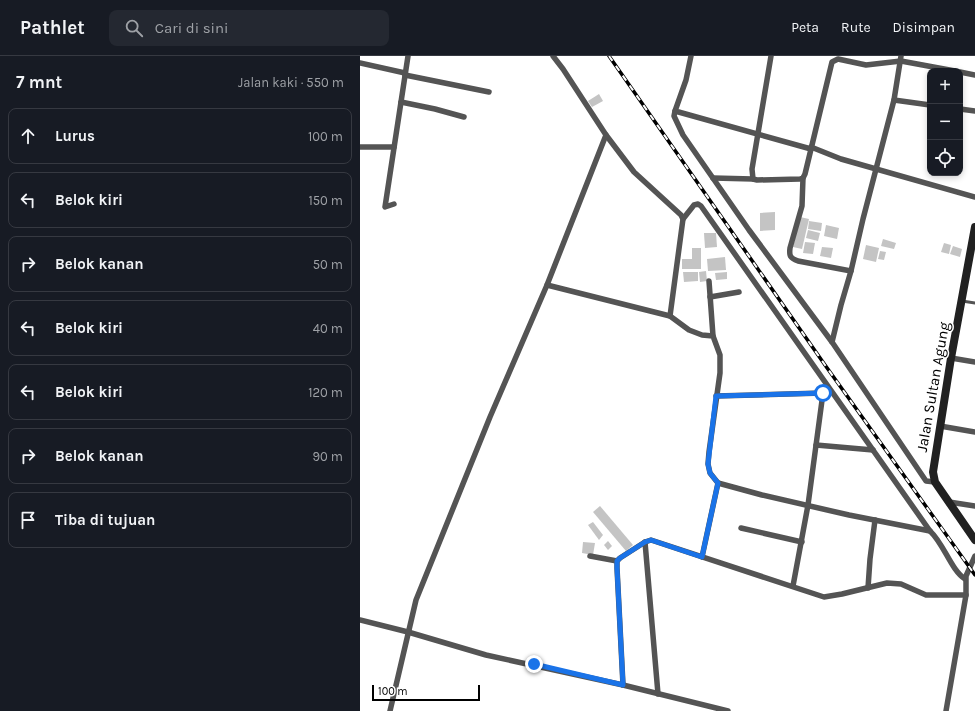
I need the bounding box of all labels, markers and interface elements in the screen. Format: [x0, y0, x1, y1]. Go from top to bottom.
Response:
search box [109, 10, 389, 46]
text: Pathlet [20, 17, 85, 39]
icon: search [123, 17, 145, 39]
text: Cari di sini [155, 19, 229, 37]
text: Peta [791, 19, 819, 36]
text: Rute [841, 19, 871, 36]
text: Disimpan [893, 19, 955, 36]
map controls [927, 68, 963, 176]
button: + [927, 68, 963, 104]
text: 7 mnt [16, 72, 62, 92]
text: Jalan kaki · 550 m [238, 75, 344, 90]
button: − [927, 104, 963, 140]
icon: ahead [17, 125, 39, 147]
text: Lurus [55, 127, 95, 145]
text: 100 m [308, 129, 343, 144]
button: locate [927, 140, 963, 176]
icon: left [17, 189, 39, 211]
text: Belok kiri [55, 191, 123, 209]
text: 150 m [308, 193, 343, 208]
icon: right [17, 253, 39, 275]
text: Belok kanan [55, 255, 144, 273]
text: 50 m [313, 257, 343, 272]
icon: left [17, 317, 39, 339]
text: Belok kiri [55, 319, 123, 337]
street label: Jalan Sultan Agung [913, 320, 953, 454]
text: 40 m [313, 321, 343, 336]
icon: left [17, 381, 39, 403]
text: Belok kiri [55, 383, 123, 401]
route start [814, 384, 832, 402]
text: 120 m [308, 385, 343, 400]
icon: right [17, 445, 39, 467]
text: Belok kanan [55, 447, 144, 465]
text: 90 m [312, 449, 343, 464]
icon: arrive [17, 509, 39, 531]
text: Tiba di tujuan [55, 511, 155, 529]
route end [525, 655, 543, 673]
scale bar [372, 683, 480, 702]
text: 100 m [378, 685, 408, 698]

